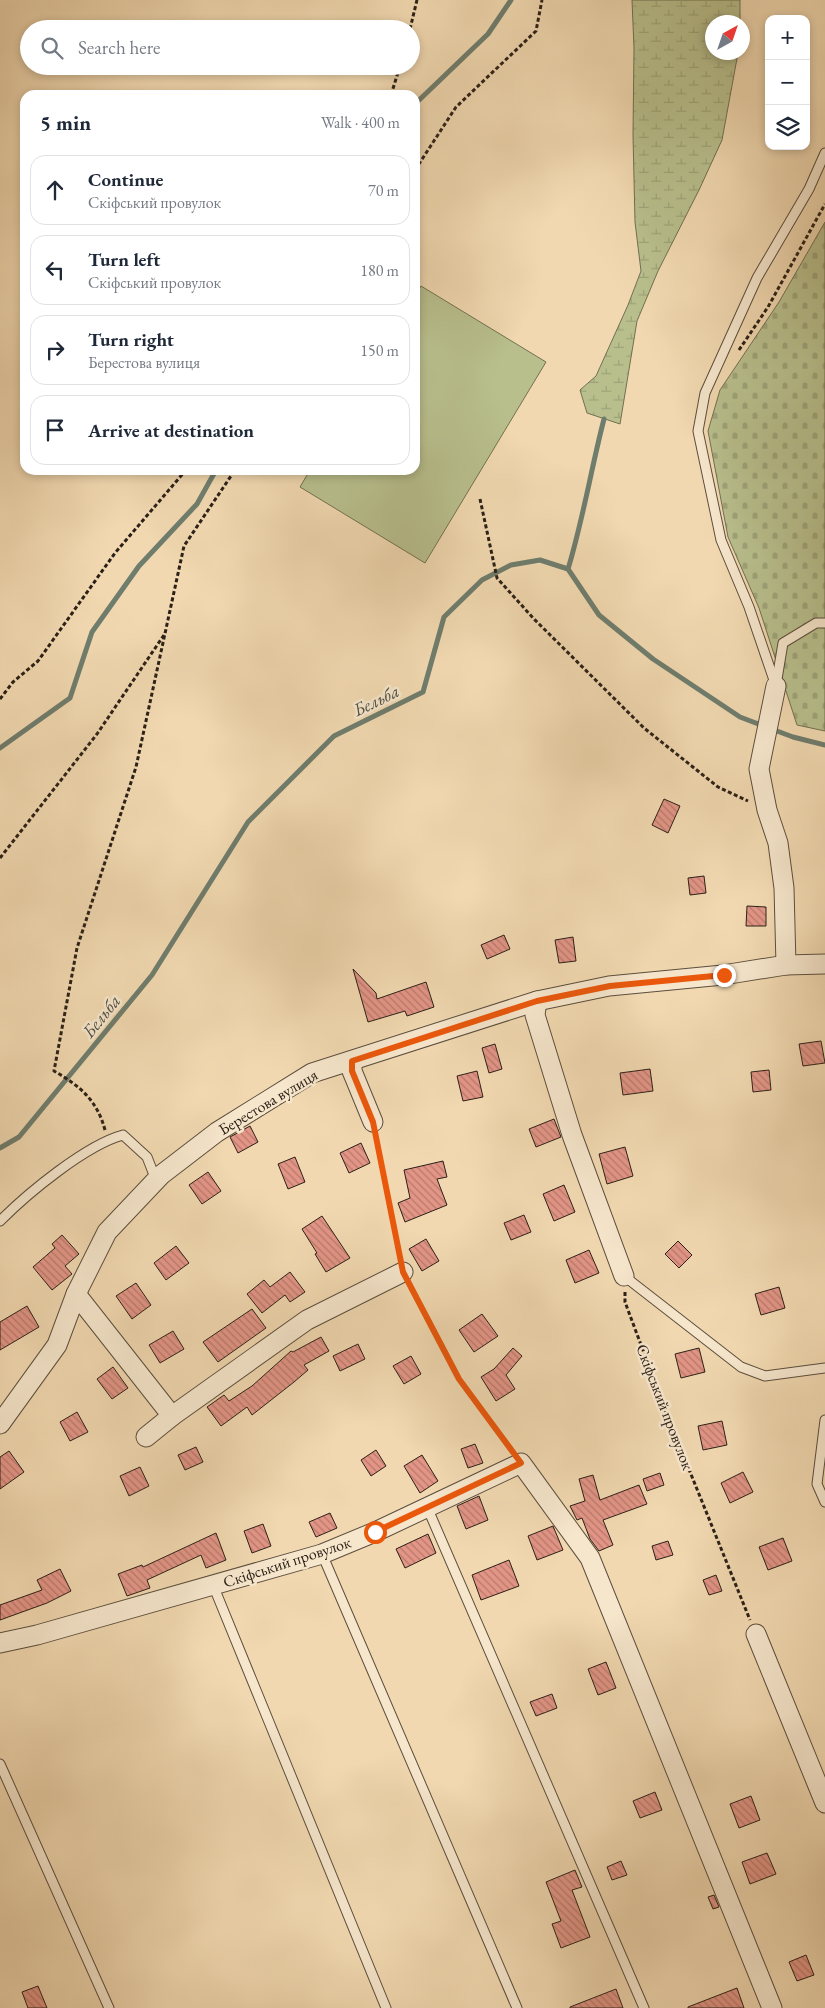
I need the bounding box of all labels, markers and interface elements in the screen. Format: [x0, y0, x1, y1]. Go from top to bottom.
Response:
north arrow [705, 15, 750, 60]
map controls [765, 15, 810, 150]
button: + [765, 15, 810, 60]
search box [20, 20, 420, 75]
icon: search [38, 34, 66, 62]
text: Search here [78, 35, 160, 60]
button: − [765, 60, 810, 105]
button: layers [765, 105, 810, 150]
text: 5 min [40, 109, 91, 136]
text: Walk · 400 m [321, 112, 400, 133]
text: Continue [88, 167, 163, 192]
icon: ahead [41, 176, 69, 204]
text: 70 m [368, 180, 399, 201]
text: Скіфський провулок [88, 192, 221, 213]
text: Turn left [88, 247, 160, 272]
icon: left [41, 256, 69, 284]
text: 180 m [360, 260, 399, 281]
text: Скіфський провулок [88, 272, 221, 293]
text: Turn right [88, 327, 174, 352]
icon: right [41, 336, 69, 364]
text: 150 m [360, 340, 399, 361]
text: Берестова вулиця [88, 352, 200, 373]
icon: arrive [41, 416, 69, 444]
text: Arrive at destination [88, 418, 254, 443]
water label: Бельба [348, 679, 403, 721]
route end [713, 964, 736, 987]
water label: Бельба [76, 990, 125, 1043]
street label: Берестова вулиця [215, 1064, 321, 1140]
street label: Скіфський провулок [631, 1341, 699, 1473]
route start [364, 1521, 387, 1544]
street label: Скіфський провулок [220, 1531, 354, 1593]

